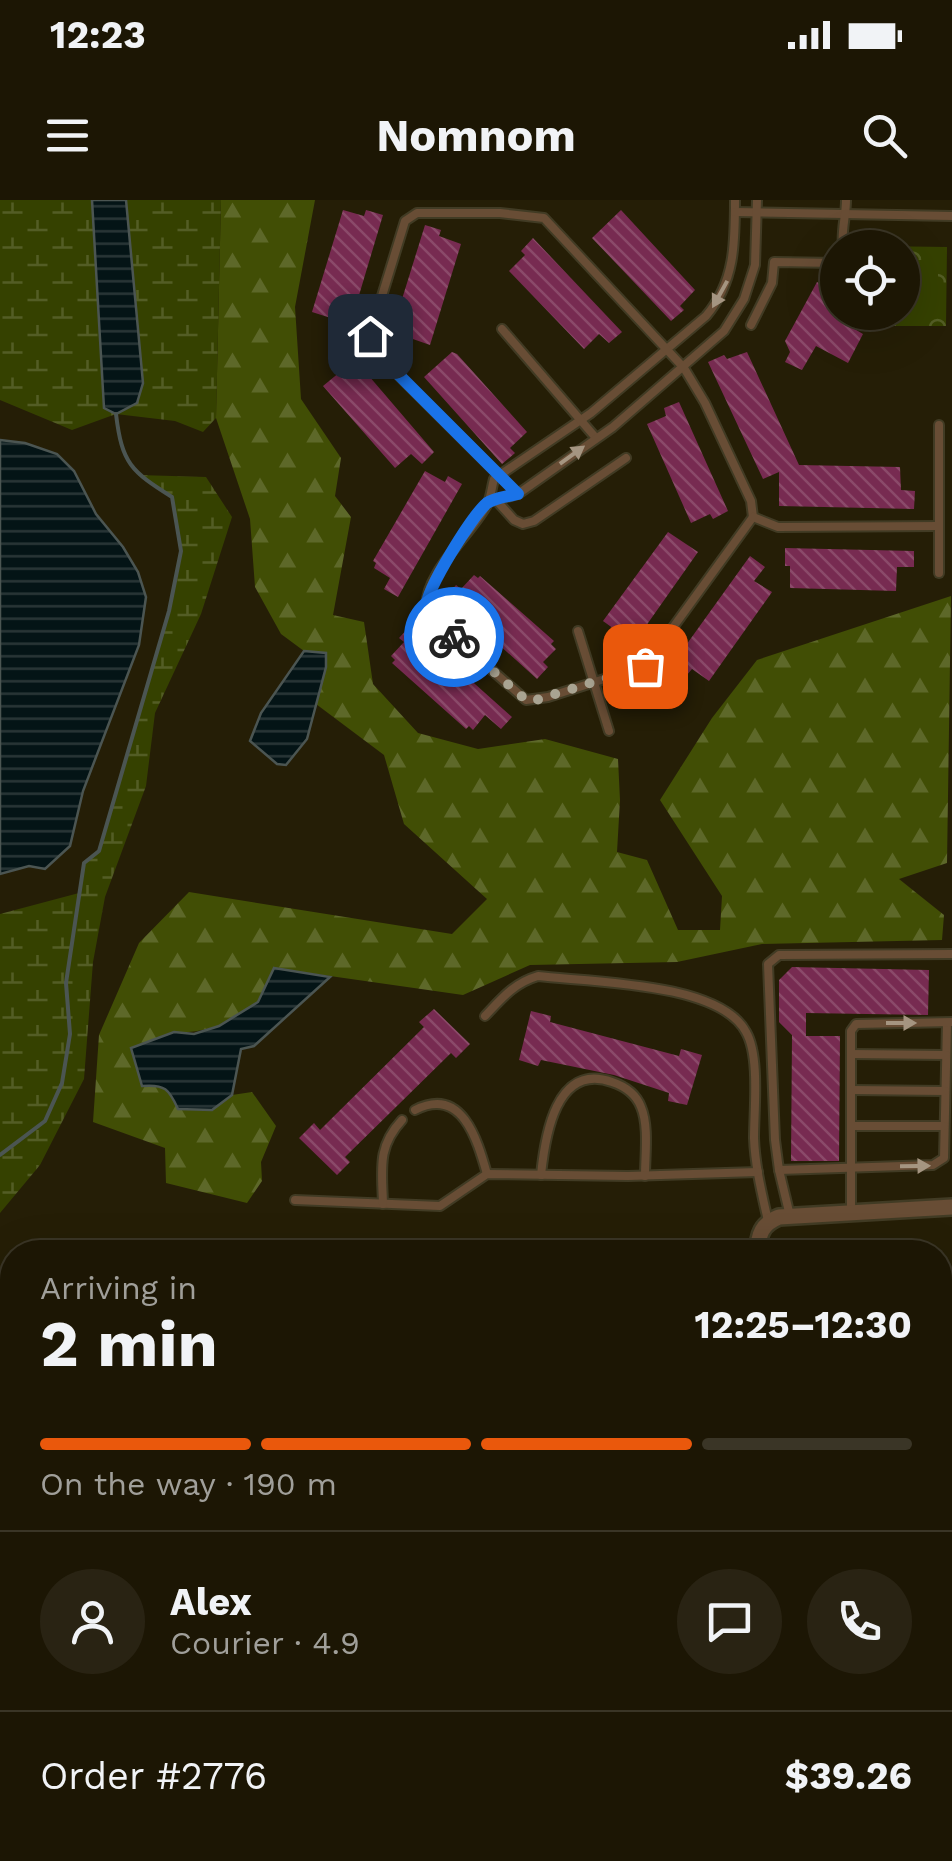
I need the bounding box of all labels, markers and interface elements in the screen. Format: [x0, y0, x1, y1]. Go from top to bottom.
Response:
text: 12:23 [50, 13, 146, 57]
icon: menu [40, 108, 95, 163]
icon: search [857, 108, 912, 163]
text: Nomnom [376, 109, 576, 162]
map controls [820, 230, 920, 330]
button: locate [820, 230, 920, 330]
one-way arrow [711, 280, 728, 309]
pin [328, 294, 413, 379]
icon: home [343, 309, 398, 364]
one-way arrow [559, 446, 585, 466]
courier [404, 587, 504, 687]
icon: bike [427, 610, 482, 665]
pin [603, 624, 688, 709]
icon: bag [618, 639, 673, 694]
one-way arrow [886, 1015, 918, 1031]
one-way arrow [899, 1157, 931, 1173]
text: Arriving in [40, 1269, 197, 1307]
text: 12:25–12:30 [694, 1303, 912, 1347]
text: 2 min [40, 1306, 218, 1382]
text: On the way · 190 m [40, 1465, 337, 1503]
button: person [40, 1569, 145, 1674]
button: chat [677, 1569, 782, 1674]
button: phone [807, 1569, 912, 1674]
text: Alex [170, 1580, 252, 1624]
text: Courier · 4.9 [170, 1624, 360, 1662]
text: Order #2776 [40, 1754, 267, 1798]
text: $39.26 [785, 1754, 912, 1798]

